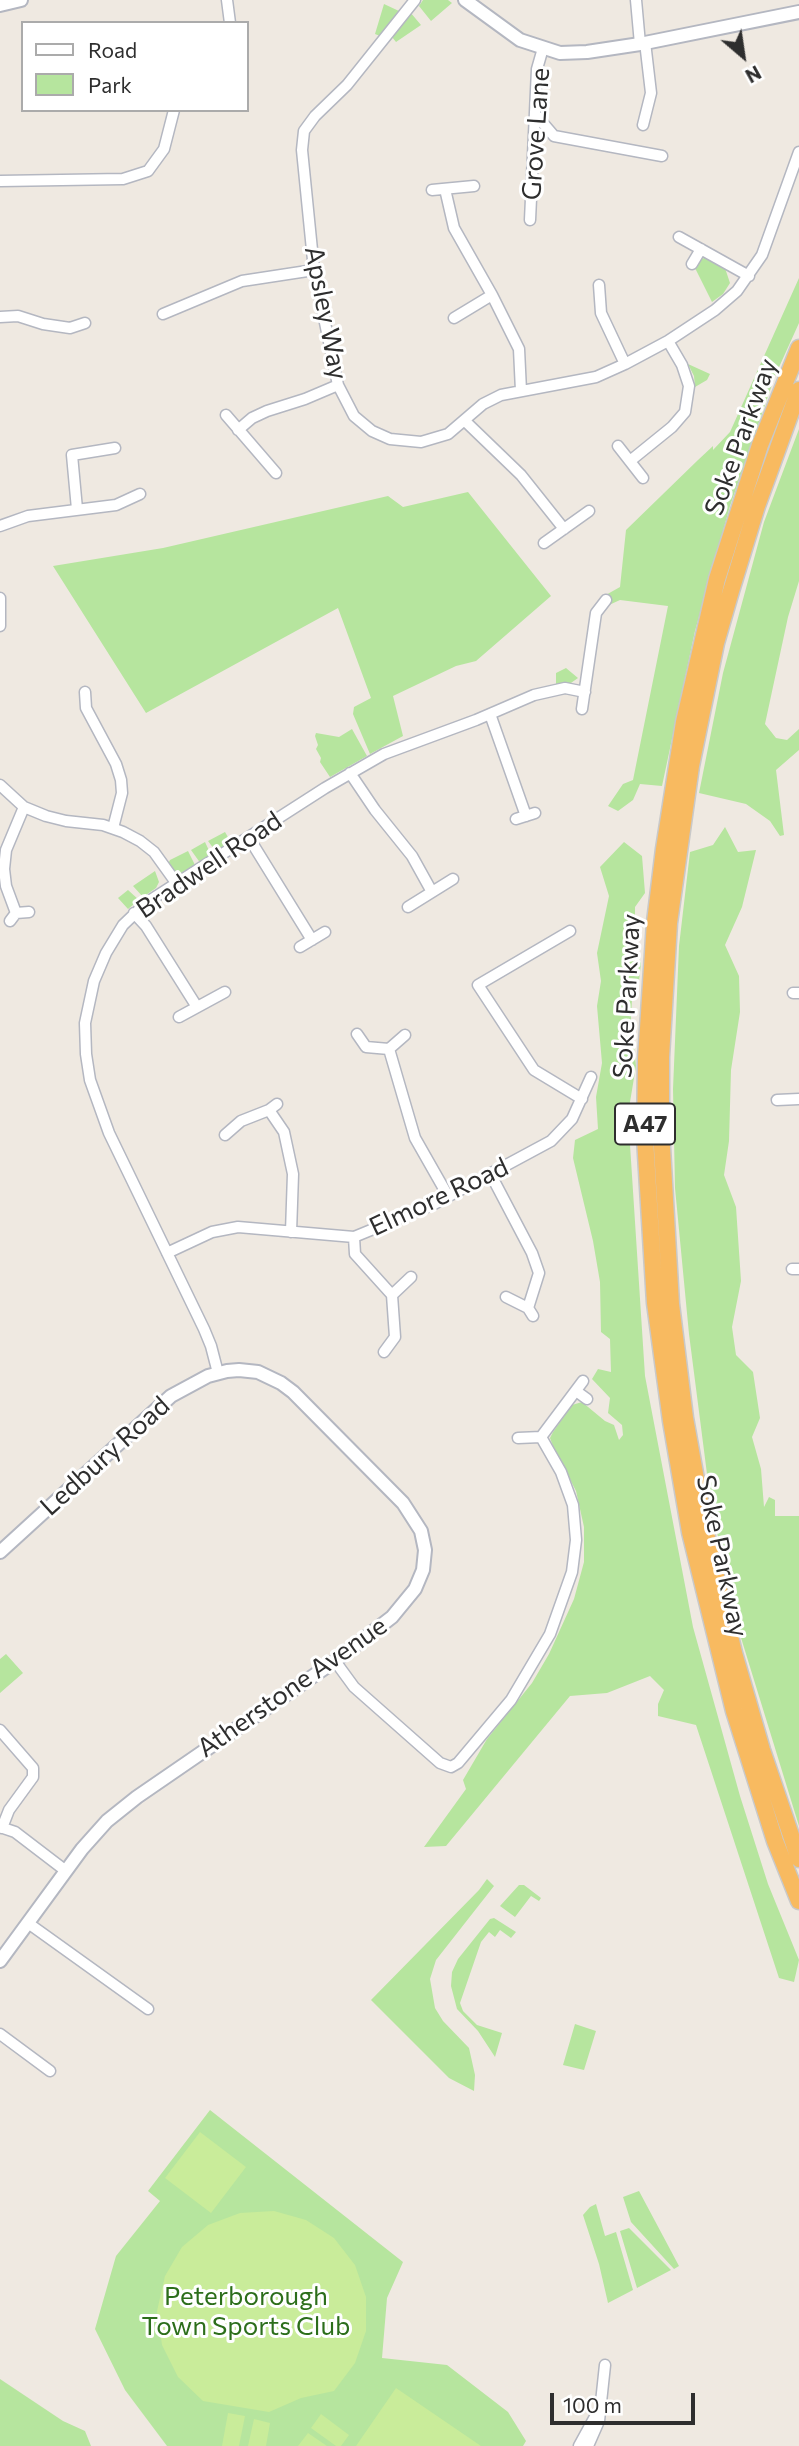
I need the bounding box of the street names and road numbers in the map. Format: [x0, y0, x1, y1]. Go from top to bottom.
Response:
street label: Grove Lane [516, 67, 556, 201]
street label: Apsley Way [298, 244, 354, 382]
street label: Soke Parkway [698, 354, 784, 520]
street label: Bradwell Road [130, 805, 288, 925]
street label: Soke Parkway [607, 913, 647, 1079]
road number: A47 [615, 1104, 675, 1144]
street label: Elmore Road [365, 1151, 513, 1243]
street label: Ledbury Road [34, 1390, 176, 1522]
street label: Soke Parkway [690, 1472, 754, 1640]
street label: Atherstone Avenue [191, 1610, 393, 1764]

